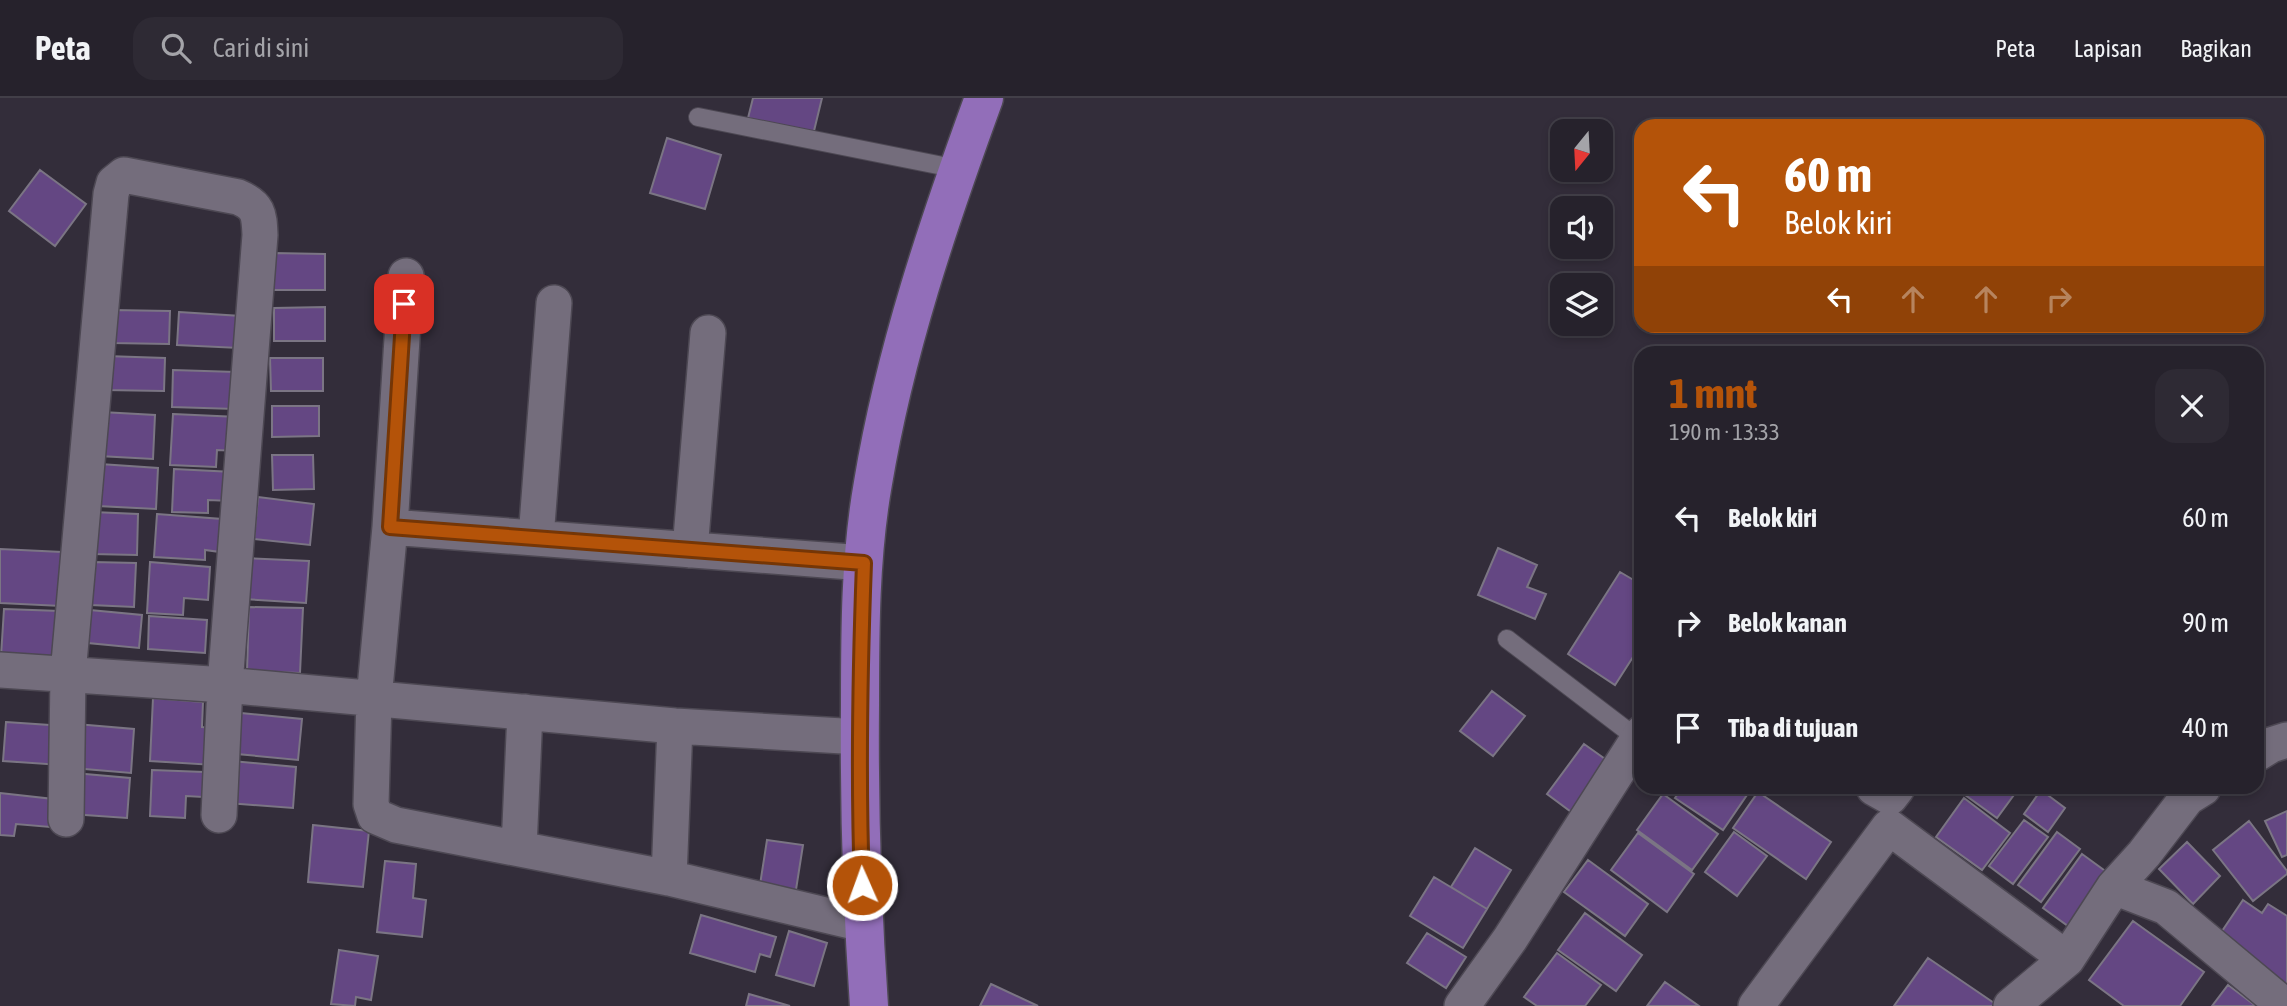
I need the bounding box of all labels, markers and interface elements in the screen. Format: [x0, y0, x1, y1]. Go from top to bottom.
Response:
search box [133, 17, 623, 80]
text: Peta [35, 29, 91, 67]
icon: search [157, 29, 195, 67]
text: Cari di sini [213, 33, 309, 63]
text: Peta [1995, 35, 2036, 62]
text: Lapisan [2074, 35, 2142, 62]
text: Bagikan [2180, 35, 2252, 62]
north arrow [1550, 119, 1614, 182]
map controls [1550, 119, 1613, 336]
text: 60 m [1784, 146, 1872, 202]
icon: left [1669, 147, 1760, 238]
button: sound [1550, 196, 1613, 259]
text: Belok kiri [1784, 204, 1893, 241]
button: layers [1550, 273, 1613, 336]
pin [374, 274, 434, 334]
icon: left [1821, 280, 1859, 318]
icon: ahead [1894, 280, 1932, 318]
icon: ahead [1967, 280, 2005, 318]
icon: right [2040, 280, 2078, 318]
icon: arrive [385, 285, 423, 323]
text: 1 mnt [1669, 369, 1757, 417]
button: close [2155, 369, 2229, 443]
text: 190 m · 13:33 [1669, 419, 1780, 445]
icon: left [1669, 499, 1707, 537]
text: Belok kiri [1728, 503, 1817, 533]
text: 60 m [2182, 503, 2229, 533]
icon: right [1669, 604, 1707, 642]
text: Belok kanan [1728, 608, 1847, 638]
text: 90 m [2182, 608, 2229, 638]
icon: arrive [1669, 709, 1707, 747]
text: Tiba di tujuan [1728, 713, 1858, 743]
text: 40 m [2182, 713, 2229, 743]
position arrow [825, 848, 899, 922]

